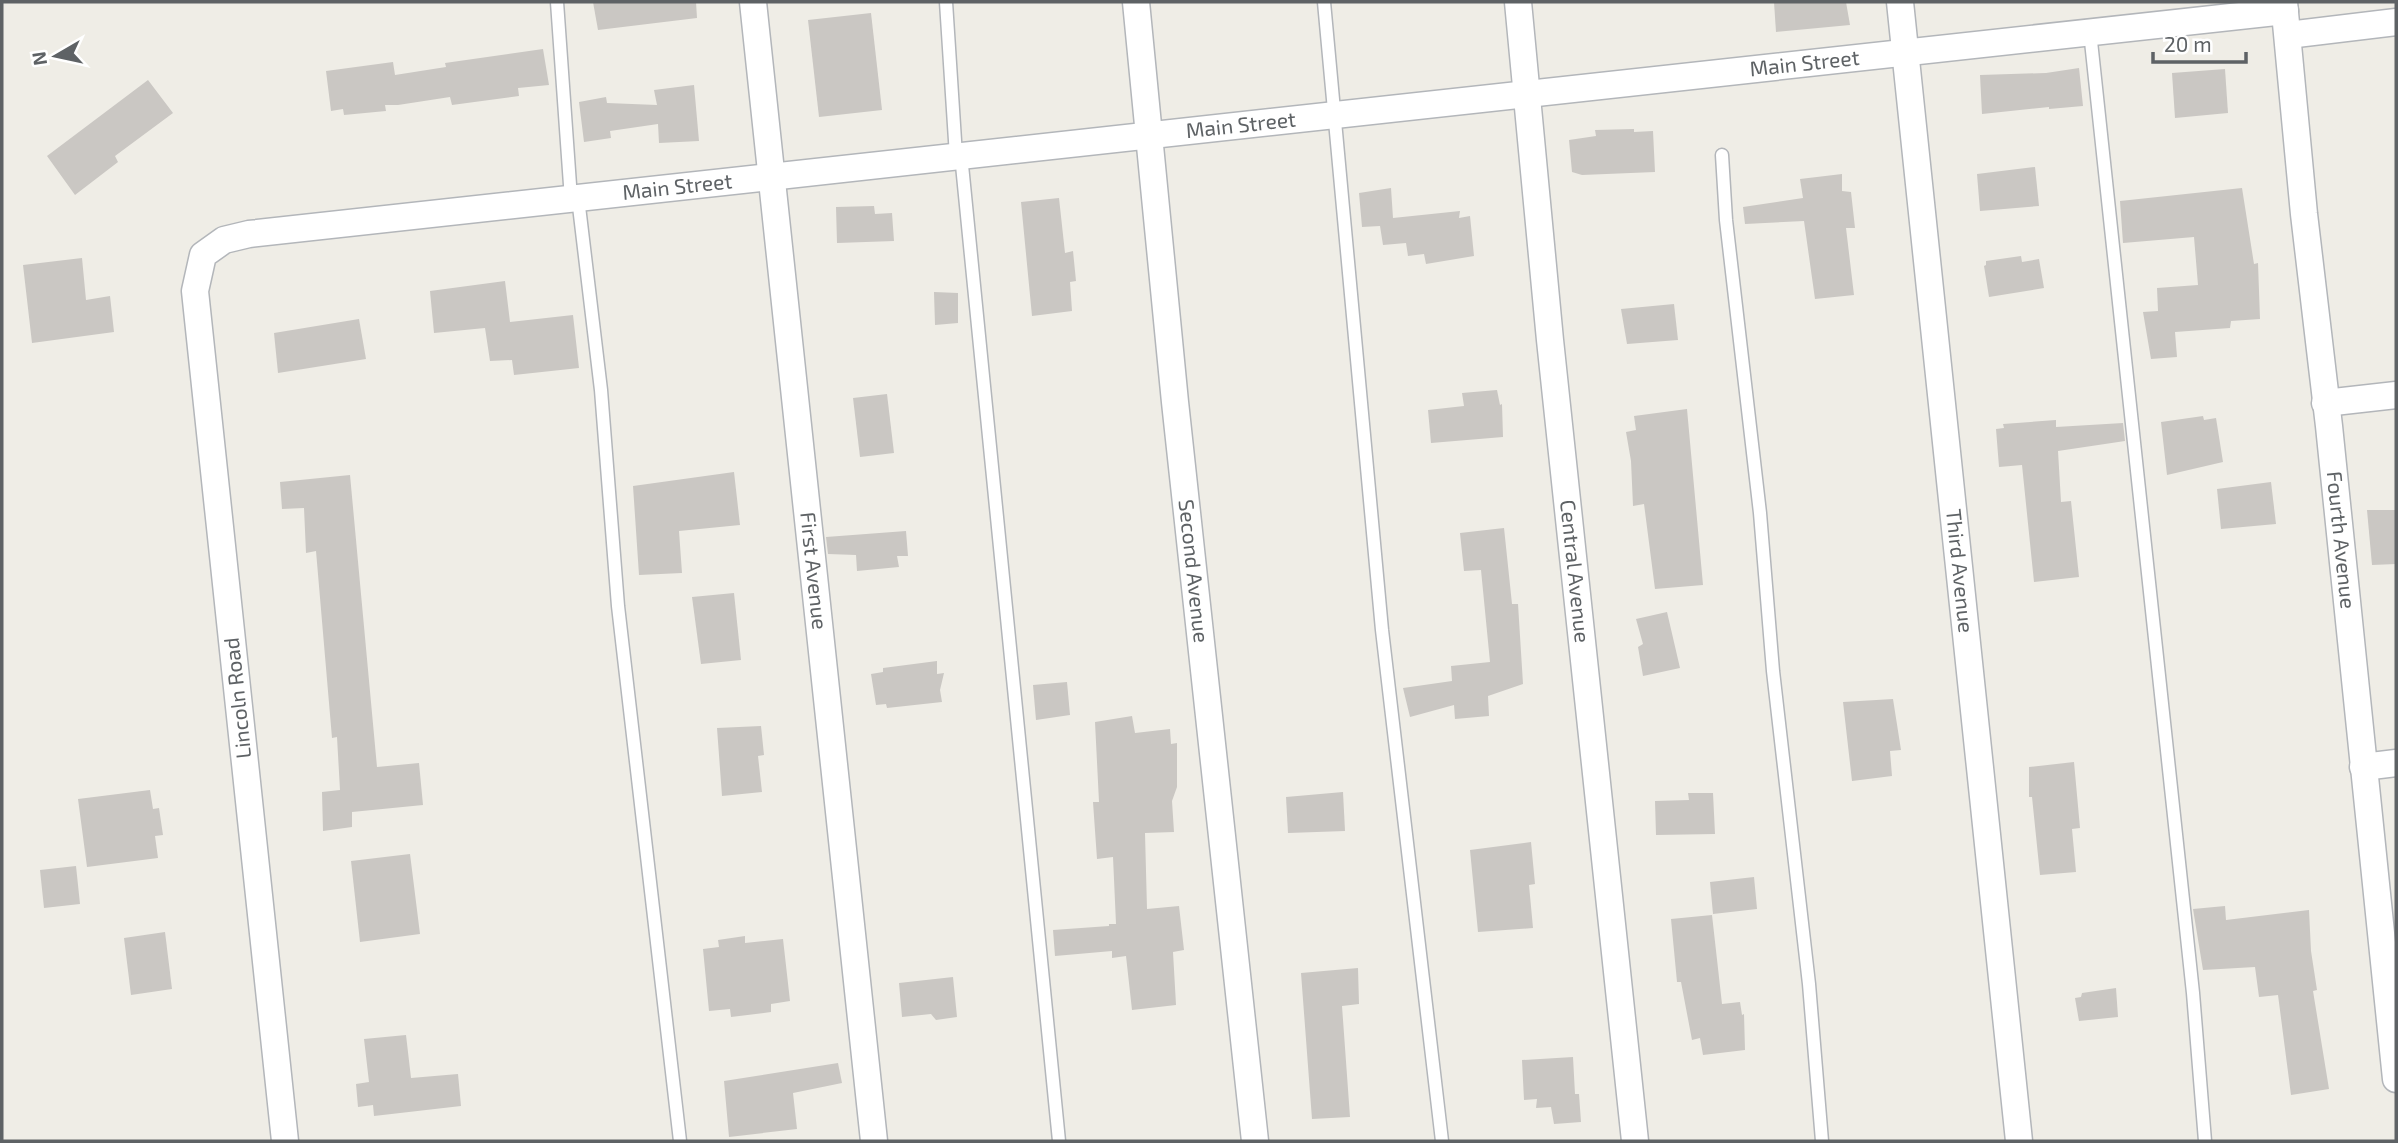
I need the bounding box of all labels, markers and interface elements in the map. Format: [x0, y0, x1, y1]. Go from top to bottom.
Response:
north arrow [21, 21, 91, 91]
scale bar [2153, 21, 2246, 65]
text: 20 m [2164, 31, 2212, 56]
street label: Main Street [1748, 44, 1861, 81]
text: N [26, 50, 51, 67]
street label: Main Street [1184, 105, 1297, 142]
street label: Main Street [621, 167, 733, 204]
street label: Fourth Avenue [2323, 470, 2362, 610]
street label: Second Avenue [1175, 498, 1215, 644]
street label: Central Avenue [1556, 498, 1596, 644]
street label: Third Avenue [1942, 508, 1980, 634]
street label: First Avenue [796, 511, 834, 631]
street label: Lincoln Road [218, 636, 255, 760]

